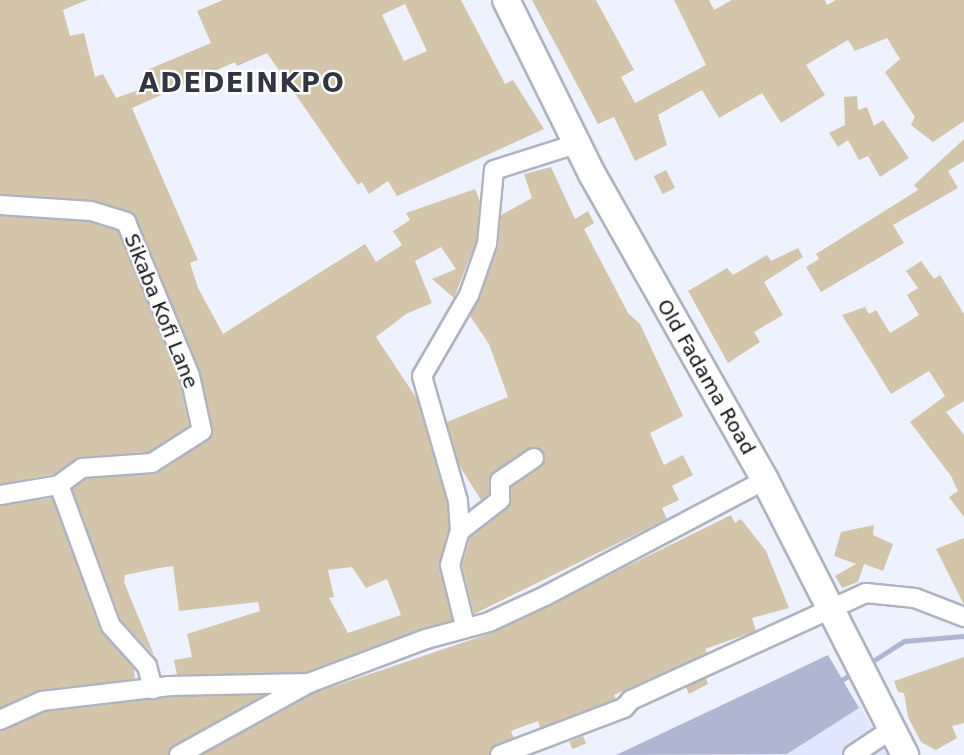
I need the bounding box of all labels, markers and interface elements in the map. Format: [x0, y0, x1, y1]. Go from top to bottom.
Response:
district label: ADEDEINKPO [139, 68, 345, 100]
street label: Sikaba Kofi Lane [119, 230, 203, 392]
street label: Old Fadama Road [652, 295, 760, 459]

